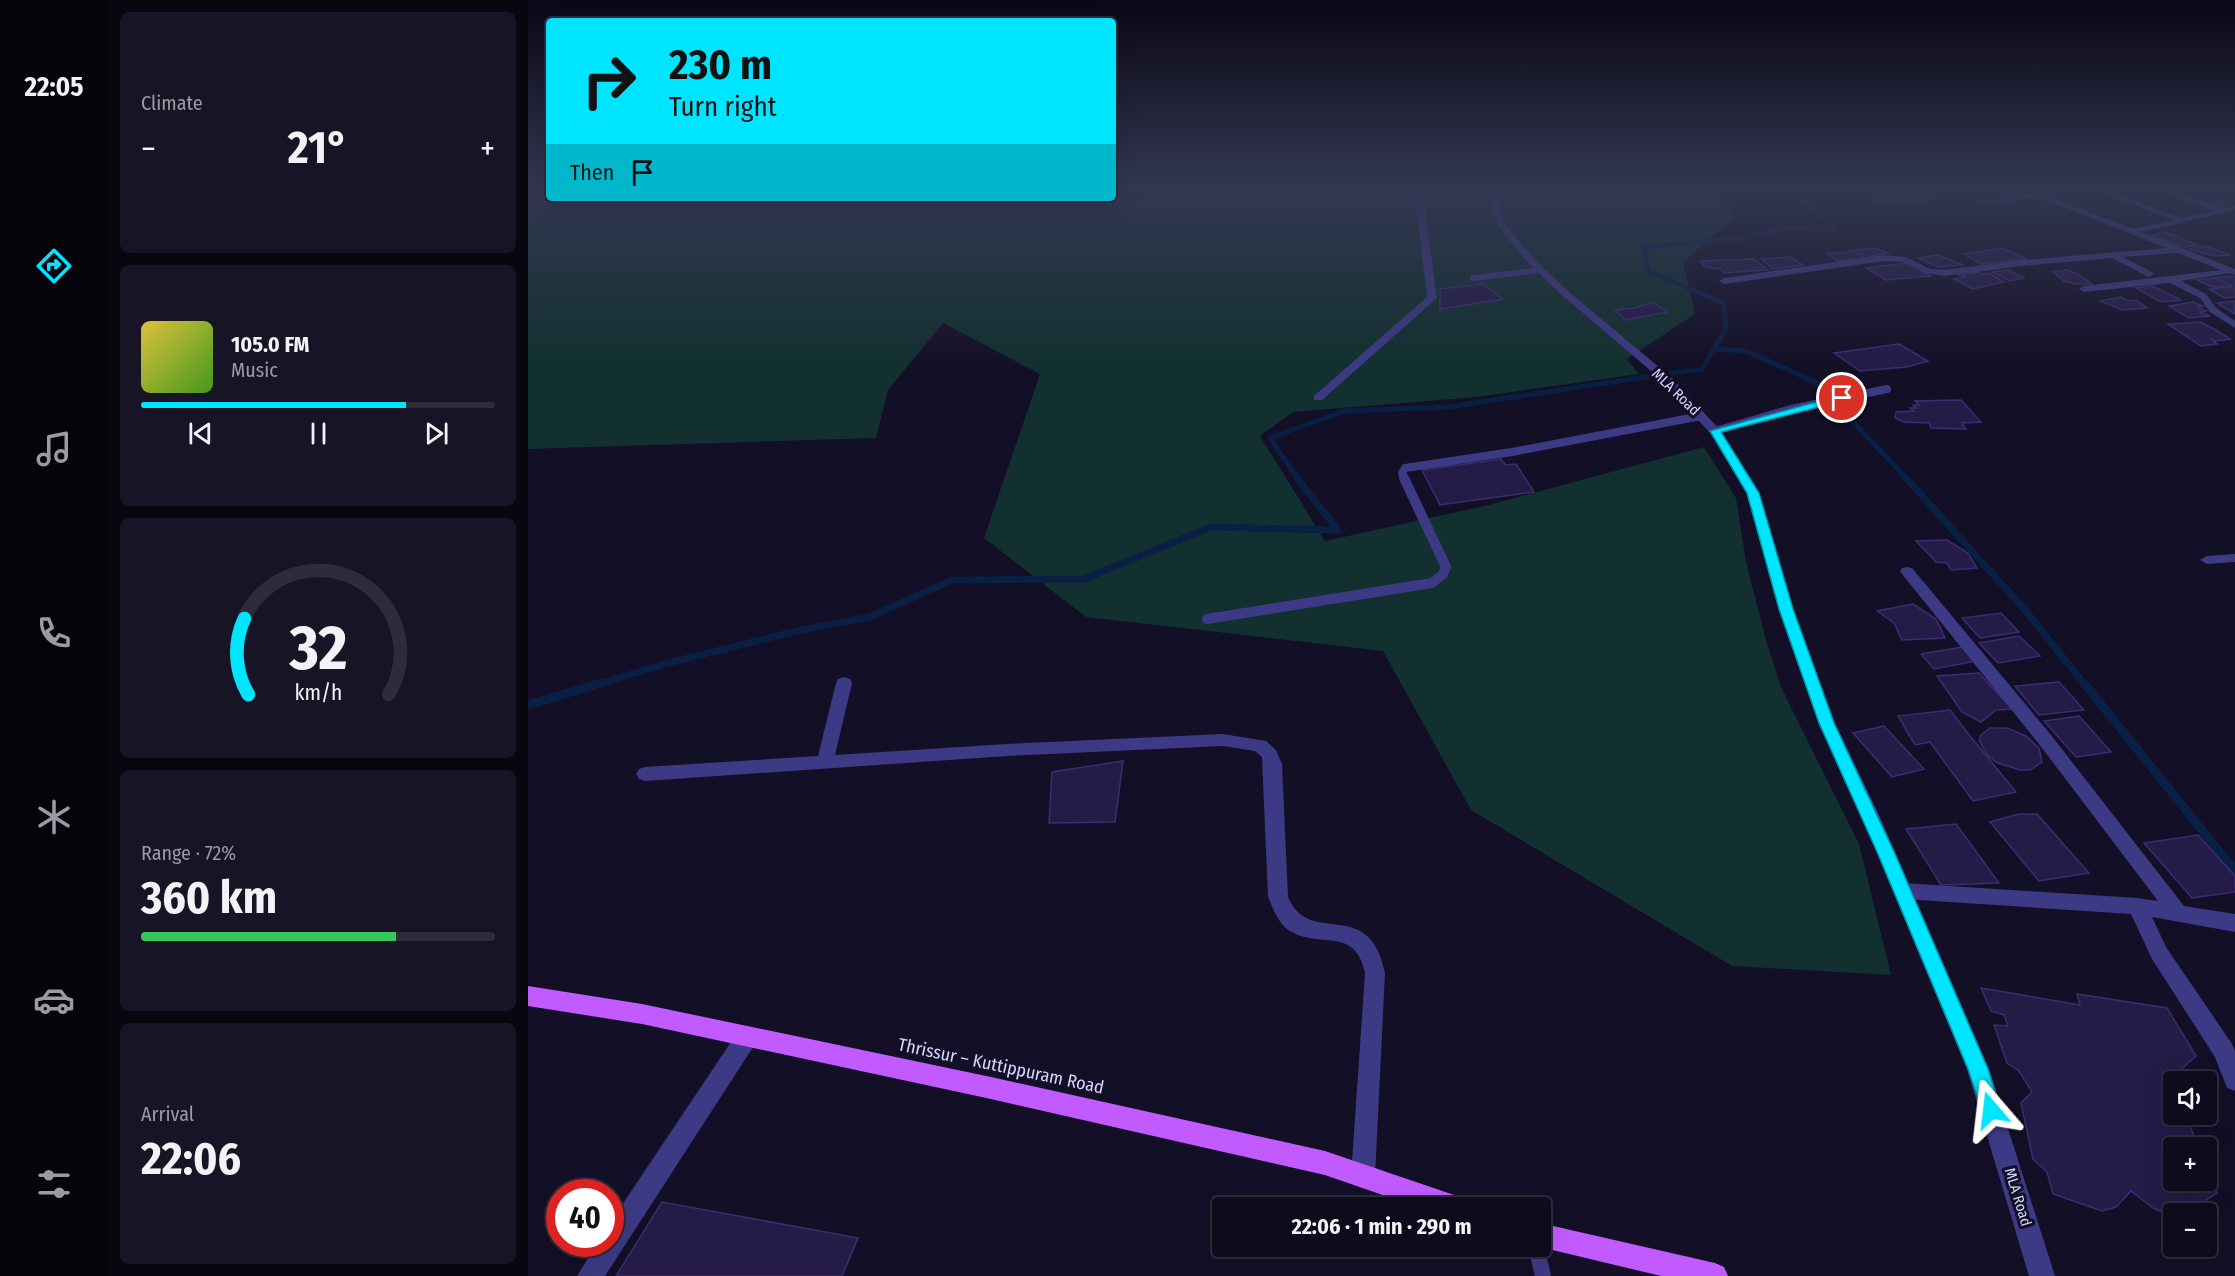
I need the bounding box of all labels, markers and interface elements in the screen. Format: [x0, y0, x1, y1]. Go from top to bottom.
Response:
text: 230 m [669, 40, 772, 90]
icon: right [570, 42, 648, 120]
text: 22:05 [24, 71, 84, 103]
text: Climate [141, 91, 203, 115]
text: Turn right [669, 91, 777, 123]
text: 21° [288, 121, 348, 175]
text: − [141, 129, 156, 169]
text: + [480, 129, 495, 169]
icon: arrive [626, 156, 659, 189]
text: Then [570, 159, 614, 186]
icon: directions [33, 245, 75, 287]
text: 105.0 FM [231, 331, 309, 358]
text: Music [231, 358, 278, 382]
street label: MLA Road [1648, 365, 1704, 419]
pin [1816, 372, 1867, 423]
icon: arrive [1825, 381, 1858, 414]
icon: previous [184, 417, 217, 450]
icon: pause [302, 417, 335, 450]
icon: next [420, 417, 453, 450]
icon: music [33, 428, 75, 470]
text: 32 [288, 611, 347, 686]
icon: phone [33, 612, 75, 654]
text: km/h [294, 680, 342, 706]
icon: climate [33, 796, 75, 838]
text: Range · 72% [141, 841, 236, 865]
text: 360 km [141, 871, 277, 925]
icon: car [33, 979, 75, 1021]
street label: Thrissur – Kuttippuram Road [896, 1033, 1106, 1099]
map controls [2163, 1071, 2217, 1257]
button: sound [2163, 1071, 2217, 1125]
position arrow [1959, 1078, 2023, 1142]
text: Arrival [141, 1102, 194, 1126]
text: 22:06 [141, 1132, 241, 1186]
button: + [2163, 1137, 2217, 1191]
icon: filters [33, 1163, 75, 1205]
street label: MLA Road [2001, 1166, 2035, 1228]
speed limit sign: 40 [546, 1179, 624, 1257]
button: − [2163, 1203, 2217, 1257]
text: 22:06 · 1 min · 290 m [1291, 1213, 1472, 1240]

